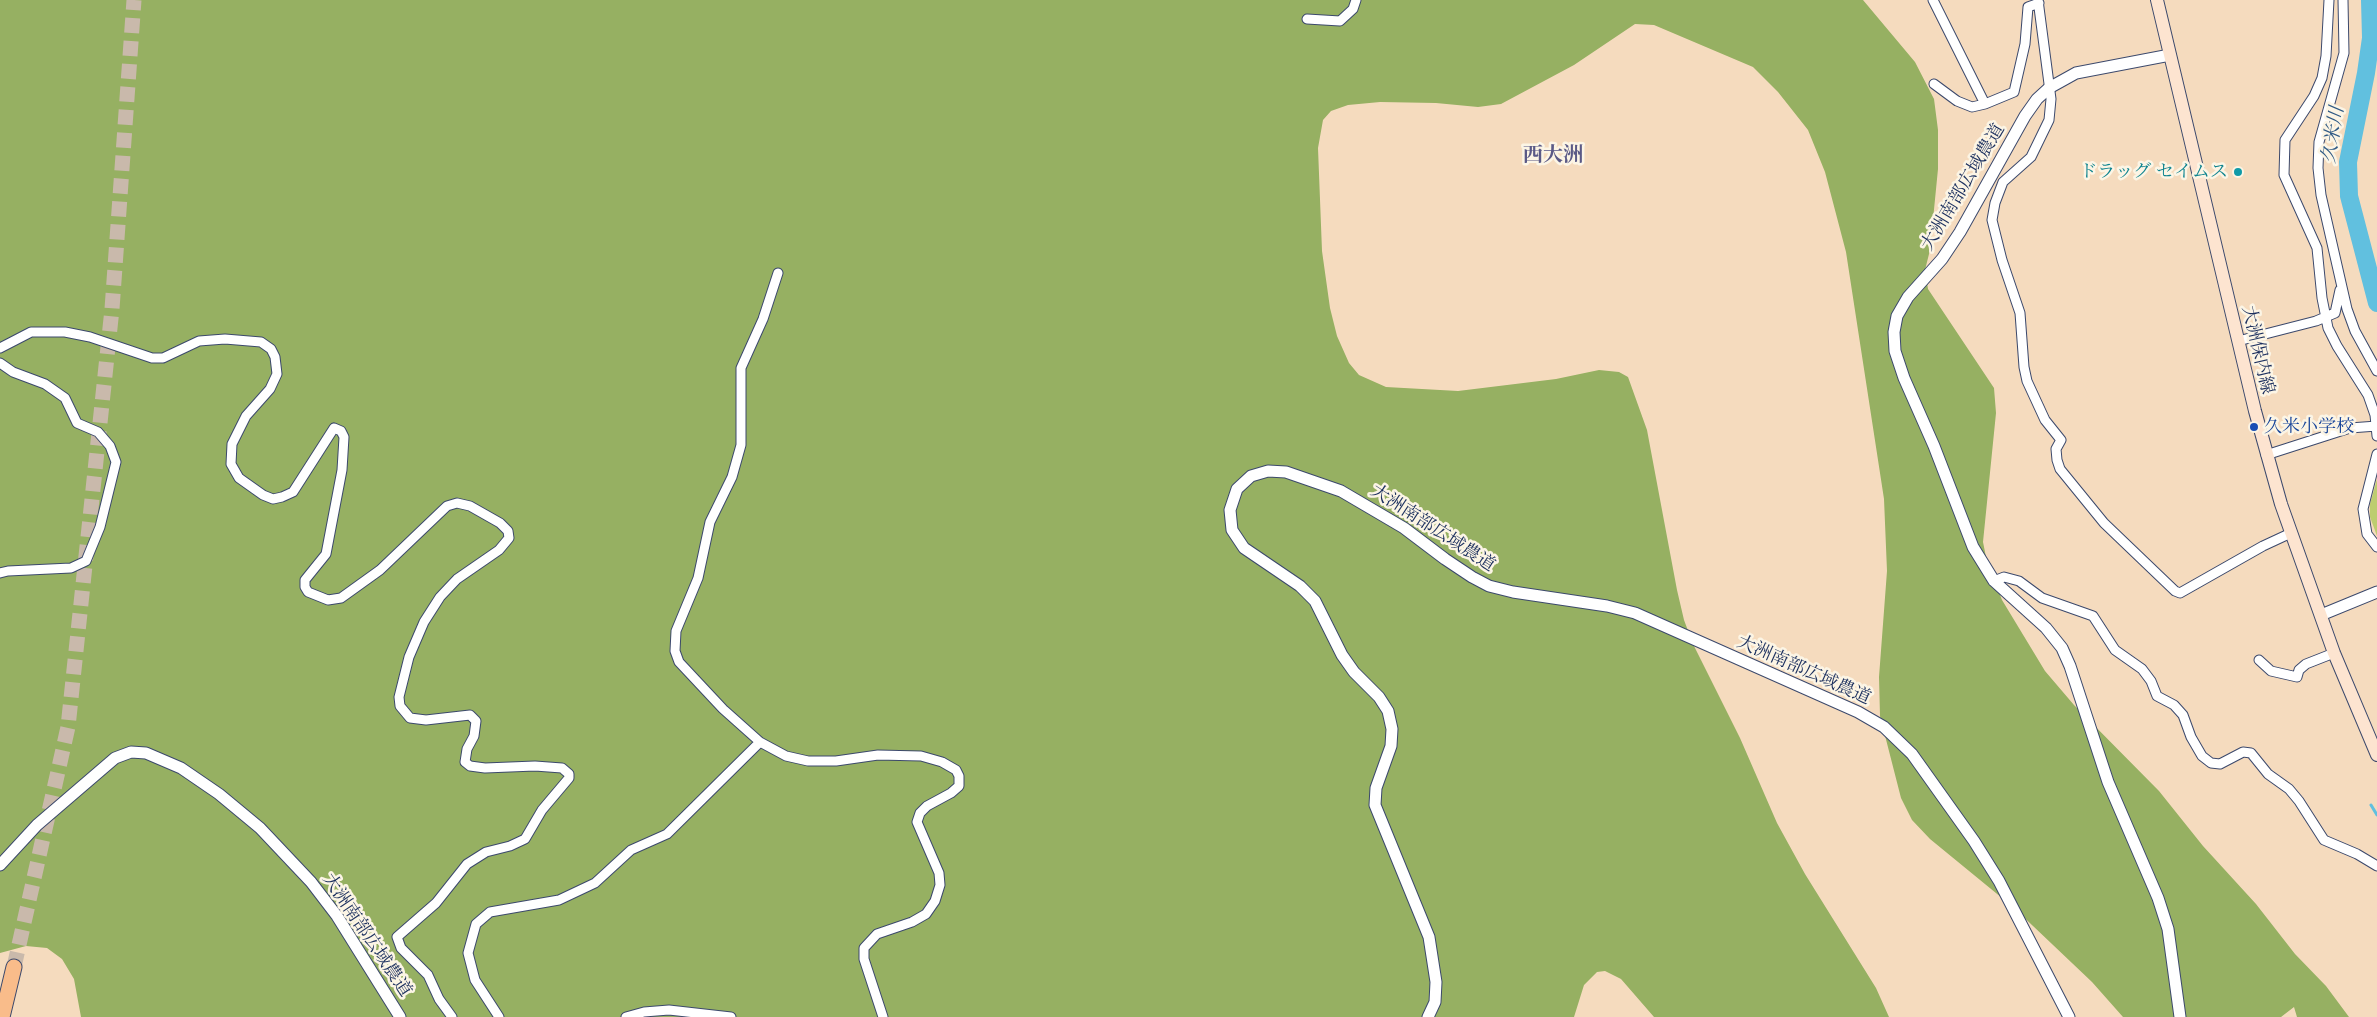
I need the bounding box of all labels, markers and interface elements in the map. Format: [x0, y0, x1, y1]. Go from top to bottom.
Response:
water label: 久米川 [2317, 105, 2349, 165]
street label: 大洲南部広域農道 [1917, 120, 2009, 254]
district label: 西大洲 [1523, 143, 1583, 167]
place label: ドラッグ セイムス [2079, 161, 2228, 183]
marker: ドラッグ セイムス [2232, 166, 2244, 178]
street label: 大洲保内線 [2237, 304, 2279, 396]
place label: 久米小学校 [2264, 416, 2354, 438]
marker: 久米小学校 [2248, 421, 2260, 433]
street label: 大洲南部広域農道 [1367, 480, 1499, 576]
street label: 大洲南部広域農道 [1734, 631, 1874, 709]
street label: 大洲南部広域農道 [318, 869, 416, 1001]

